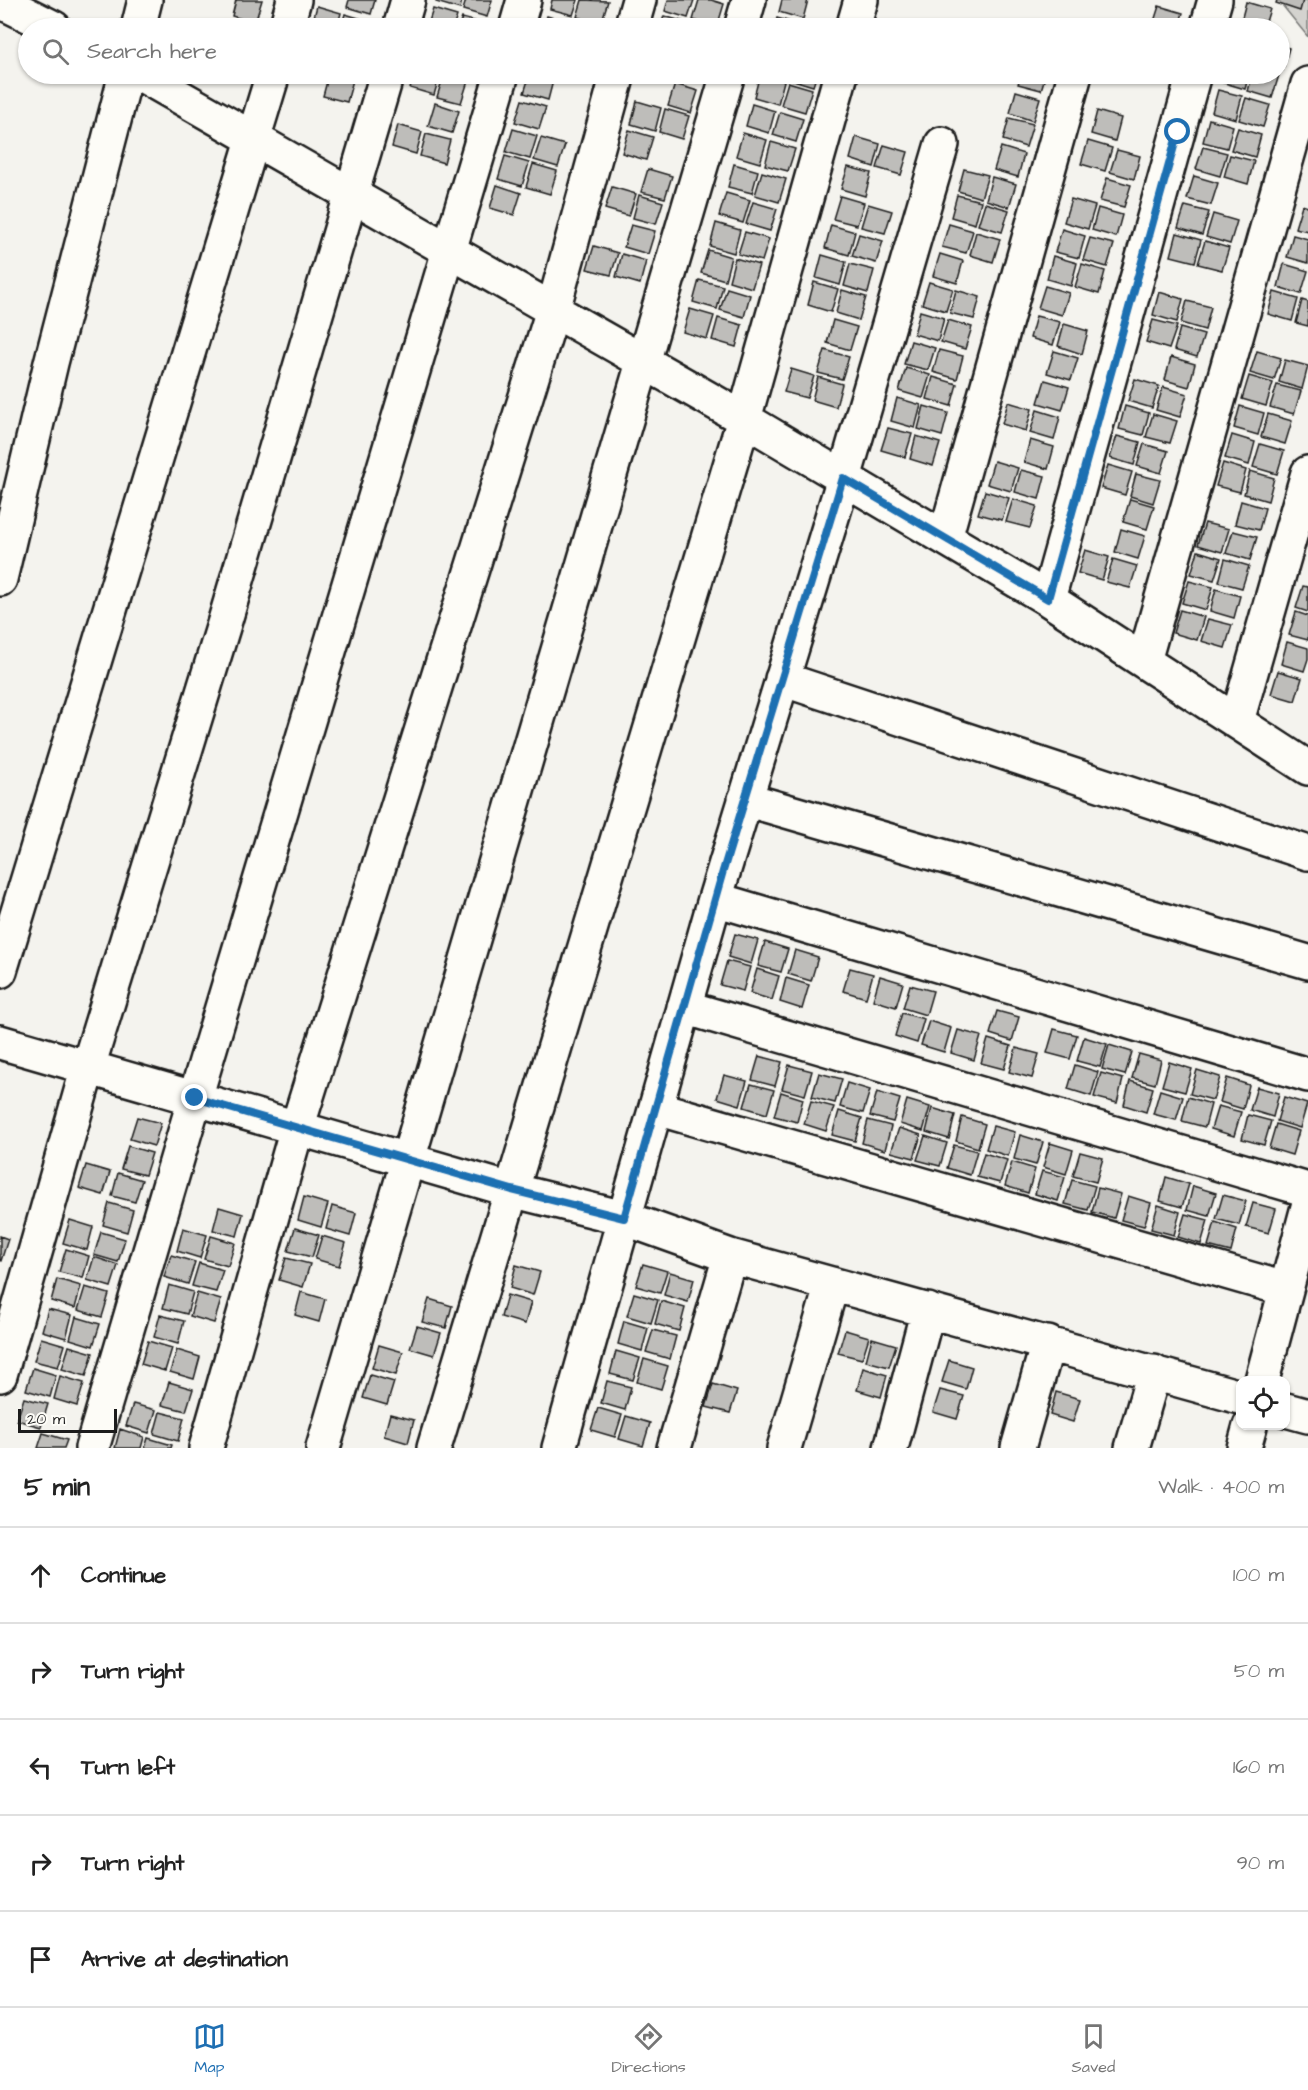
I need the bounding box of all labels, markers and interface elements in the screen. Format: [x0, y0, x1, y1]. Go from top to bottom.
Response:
search box [18, 18, 1290, 84]
icon: search [39, 35, 72, 68]
text: Search here [87, 36, 217, 67]
route start [1164, 118, 1190, 144]
route end [181, 1084, 207, 1110]
map controls [1236, 1376, 1290, 1430]
button: locate [1236, 1376, 1290, 1430]
scale bar [18, 1406, 117, 1434]
text: 20 m [27, 1408, 65, 1430]
text: 5 min [24, 1469, 90, 1505]
text: Walk · 400 m [1158, 1473, 1284, 1501]
icon: ahead [24, 1559, 57, 1592]
text: Continue [81, 1560, 166, 1591]
text: 100 m [1233, 1561, 1284, 1589]
icon: right [24, 1655, 57, 1688]
text: Turn right [81, 1656, 184, 1687]
text: 50 m [1234, 1657, 1284, 1685]
icon: left [24, 1751, 57, 1784]
text: Turn left [81, 1752, 175, 1783]
text: 160 m [1233, 1753, 1284, 1781]
icon: right [24, 1847, 57, 1880]
text: Turn right [81, 1848, 184, 1879]
text: 90 m [1236, 1849, 1284, 1877]
icon: arrive [24, 1943, 57, 1976]
text: Arrive at destination [81, 1944, 288, 1975]
tab: Map [193, 2020, 226, 2078]
tab: Directions [612, 2020, 686, 2078]
tab: Saved [1072, 2020, 1115, 2078]

